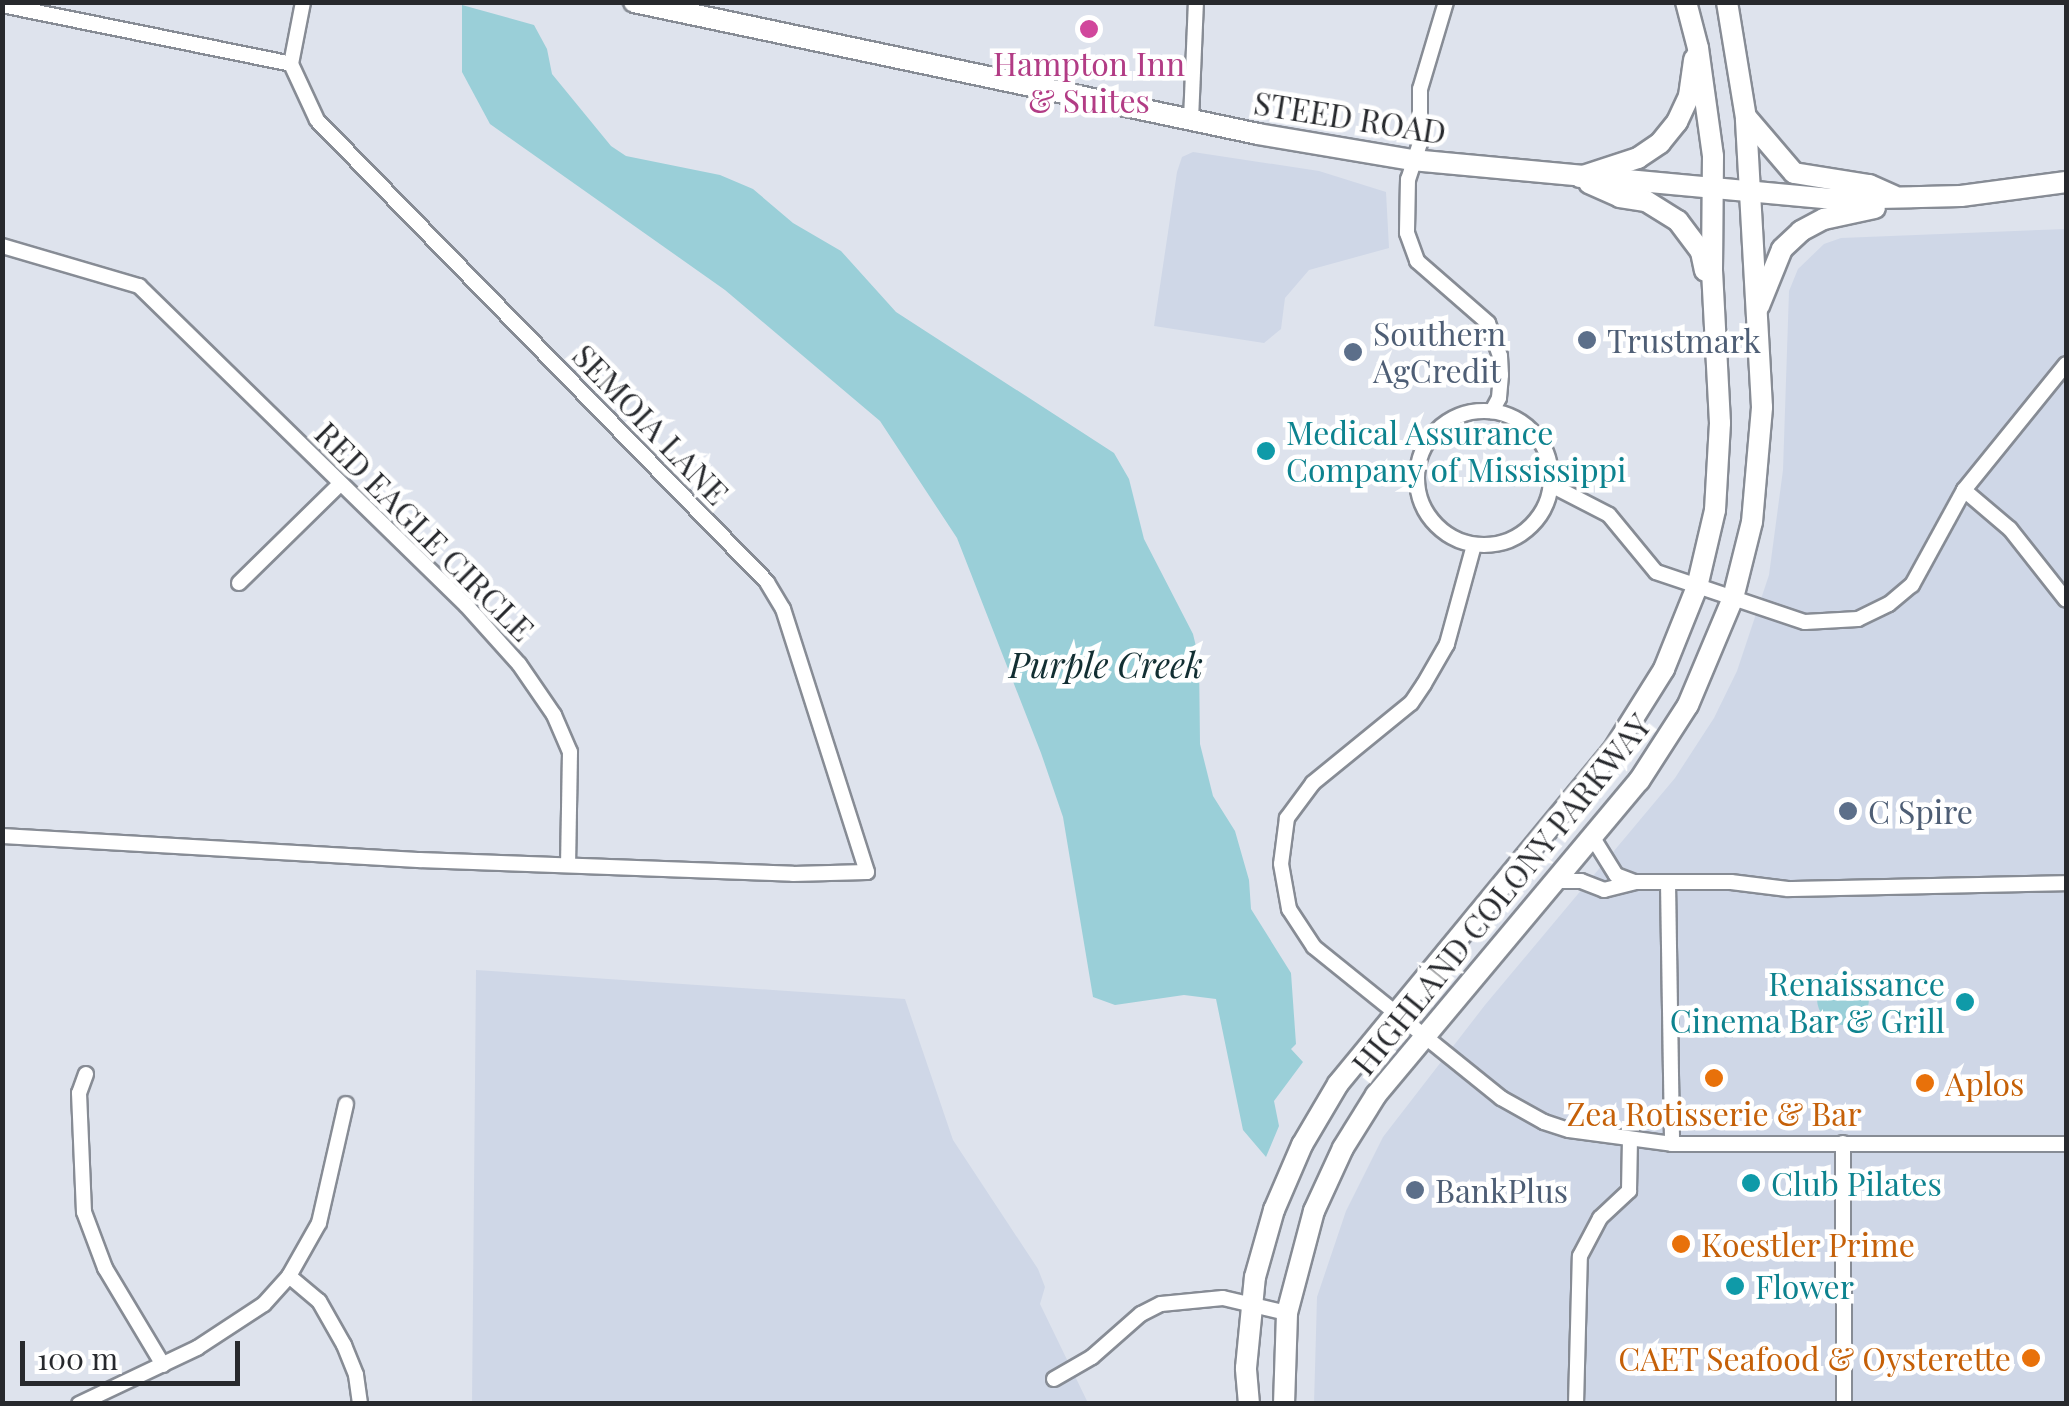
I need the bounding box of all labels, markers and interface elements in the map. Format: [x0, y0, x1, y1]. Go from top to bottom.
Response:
marker: Hampton Inn & Suites [1078, 18, 1100, 40]
place label: Hampton Inn & Suites [993, 45, 1185, 120]
street label: STEED ROAD [1251, 83, 1449, 151]
place label: Southern AgCredit [1373, 315, 1506, 390]
place label: Trustmark [1607, 321, 1761, 359]
marker: Trustmark [1576, 329, 1598, 351]
street label: SEMOIA LANE [565, 336, 737, 512]
marker: Southern AgCredit [1342, 341, 1364, 363]
street label: RED EAGLE CIRCLE [308, 414, 542, 648]
place label: Medical Assurance Company of Mississippi [1286, 414, 1627, 489]
marker: Medical Assurance Company of Mississippi [1255, 440, 1277, 462]
water label: Purple Creek [1009, 643, 1203, 685]
street label: HIGHLAND COLONY PARKWAY [1343, 705, 1659, 1083]
place label: C Spire [1868, 792, 1973, 830]
marker: C Spire [1837, 800, 1859, 822]
place label: Renaissance Cinema Bar & Grill [1669, 965, 1945, 1040]
marker: Renaissance Cinema Bar & Grill [1954, 991, 1976, 1013]
place label: Aplos [1945, 1064, 2024, 1102]
marker: Zea Rotisserie & Bar [1703, 1067, 1725, 1089]
marker: Aplos [1914, 1072, 1936, 1094]
place label: Zea Rotisserie & Bar [1566, 1094, 1862, 1132]
place label: Club Pilates [1771, 1164, 1942, 1202]
place label: BankPlus [1435, 1171, 1568, 1209]
marker: Club Pilates [1740, 1172, 1762, 1194]
marker: BankPlus [1404, 1179, 1426, 1201]
place label: Koestler Prime [1701, 1225, 1915, 1263]
marker: Koestler Prime [1670, 1233, 1692, 1255]
place label: Flower [1755, 1267, 1854, 1305]
marker: Flower [1724, 1275, 1746, 1297]
scale bar [25, 1321, 245, 1383]
text: 100 m [37, 1338, 118, 1378]
place label: CAET Seafood & Oysterette [1617, 1339, 2011, 1377]
marker: CAET Seafood & Oysterette [2020, 1347, 2042, 1369]

